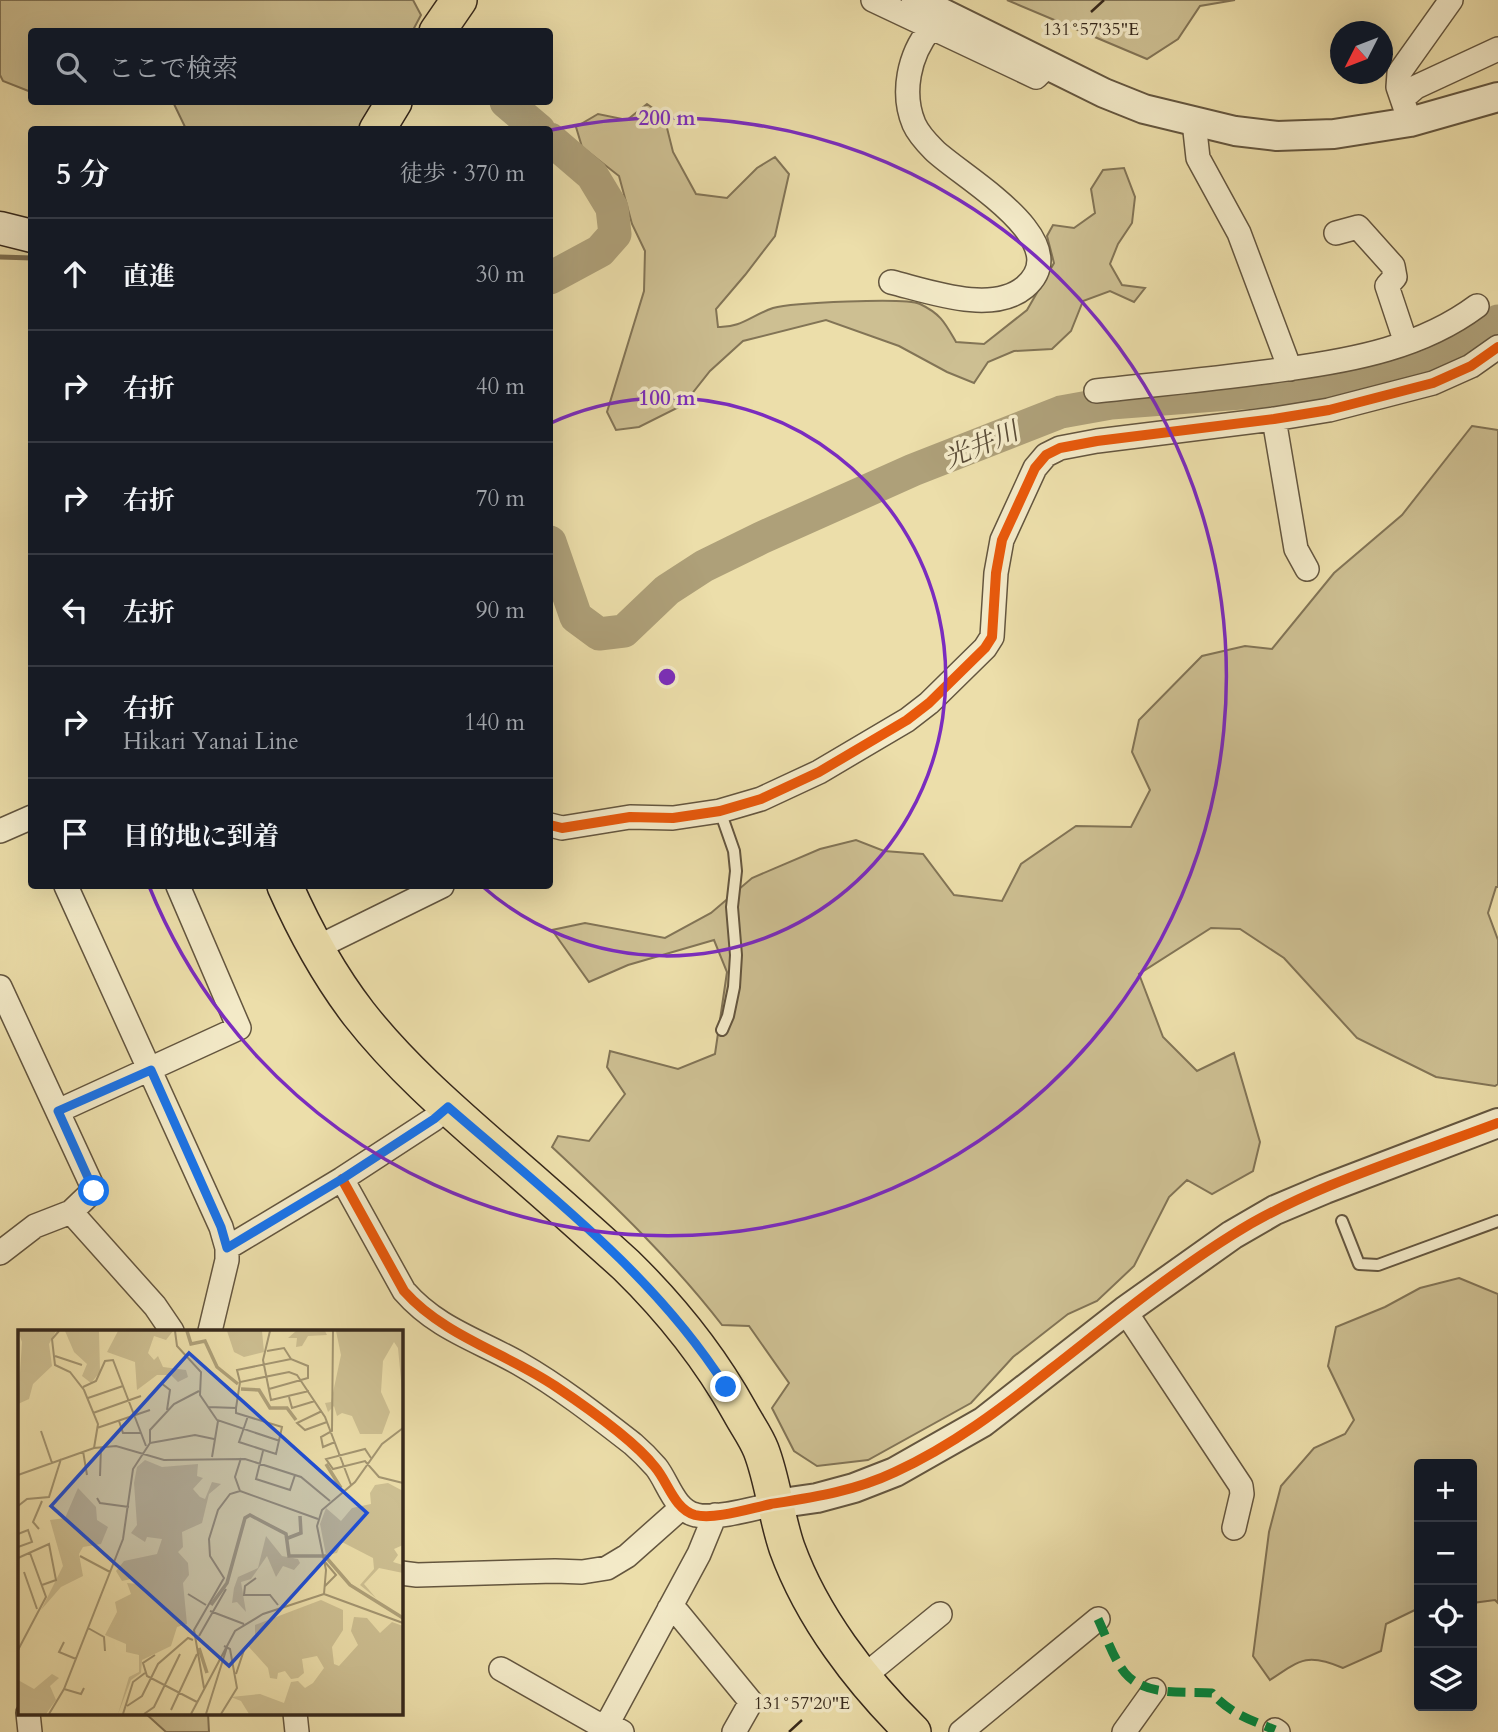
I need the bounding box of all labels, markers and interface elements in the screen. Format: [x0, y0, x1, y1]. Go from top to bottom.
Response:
text: 131°57'35"E [1043, 17, 1139, 42]
north arrow [1330, 21, 1393, 84]
search box [28, 28, 553, 105]
icon: search [52, 48, 90, 86]
text: ここで検索 [108, 51, 238, 86]
text: 200 m [638, 104, 696, 133]
text: 5 分 [56, 154, 109, 195]
text: 徒歩 · 370 m [400, 158, 525, 189]
icon: ahead [56, 255, 94, 293]
text: 直進 [123, 259, 175, 294]
text: 30 m [476, 259, 525, 290]
icon: right [56, 367, 94, 405]
text: 右折 [123, 371, 175, 406]
text: 40 m [476, 371, 525, 402]
text: 100 m [638, 384, 696, 413]
water label: 光井川 [938, 412, 1026, 476]
icon: right [56, 479, 94, 517]
text: 右折 [123, 483, 175, 518]
text: 70 m [476, 483, 525, 514]
icon: left [56, 591, 94, 629]
text: 左折 [123, 595, 175, 630]
text: 90 m [476, 595, 525, 626]
centre of rings [655, 665, 679, 689]
text: 右折 [123, 691, 175, 726]
icon: right [56, 703, 94, 741]
text: 140 m [464, 707, 525, 738]
text: Hikari Yanai Line [123, 726, 299, 757]
icon: arrive [56, 815, 94, 853]
text: 目的地に到着 [123, 819, 279, 854]
route start [78, 1175, 109, 1206]
inset map [18, 1330, 402, 1714]
route end [710, 1371, 741, 1402]
map controls [1414, 1459, 1477, 1711]
button: + [1414, 1459, 1477, 1522]
button: − [1414, 1522, 1477, 1585]
button: locate [1414, 1585, 1477, 1648]
button: layers [1414, 1648, 1477, 1711]
text: 131°57'20"E [754, 1691, 850, 1716]

